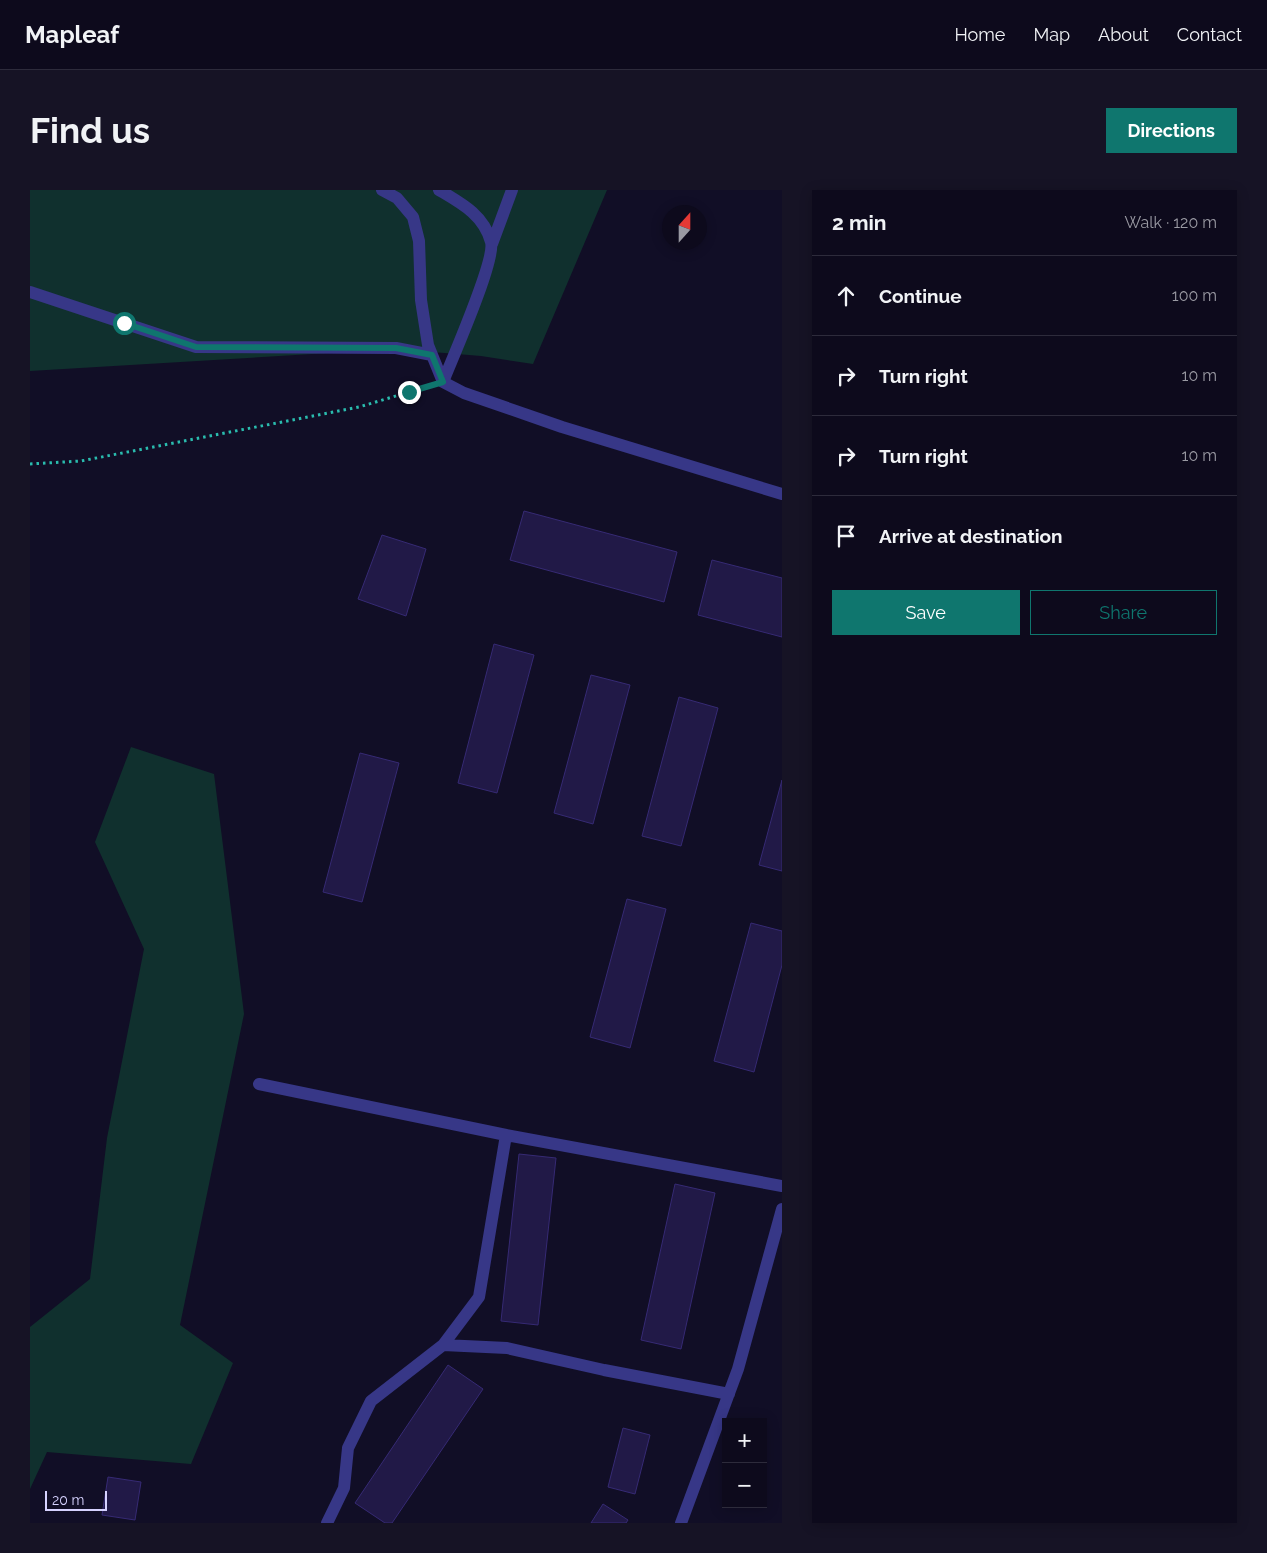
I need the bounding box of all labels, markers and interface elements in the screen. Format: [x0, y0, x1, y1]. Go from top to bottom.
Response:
text: Mapleaf [25, 20, 119, 49]
text: Home [954, 24, 1005, 45]
text: Map [1033, 24, 1070, 45]
text: About [1098, 24, 1149, 45]
text: Contact [1177, 24, 1242, 45]
button: Directions [1106, 108, 1237, 153]
text: Find us [30, 110, 150, 151]
north arrow [662, 205, 707, 250]
text: 2 min [832, 210, 886, 235]
text: Walk · 120 m [1125, 213, 1217, 232]
icon: ahead [832, 282, 860, 310]
text: Continue [879, 285, 962, 307]
text: 100 m [1172, 286, 1217, 305]
route start [113, 312, 136, 335]
icon: right [832, 362, 860, 390]
text: Turn right [879, 365, 968, 387]
text: 10 m [1182, 366, 1217, 385]
route end [398, 381, 421, 404]
icon: right [832, 442, 860, 470]
text: Turn right [879, 445, 968, 467]
text: 10 m [1182, 446, 1217, 465]
icon: arrive [832, 522, 860, 550]
text: Arrive at destination [879, 525, 1063, 547]
button: Save [832, 590, 1020, 635]
button: Share [1030, 590, 1217, 635]
map controls [722, 1418, 767, 1508]
button: + [722, 1418, 767, 1463]
button: − [722, 1463, 767, 1508]
scale bar [45, 1488, 108, 1511]
text: 20 m [52, 1492, 84, 1508]

